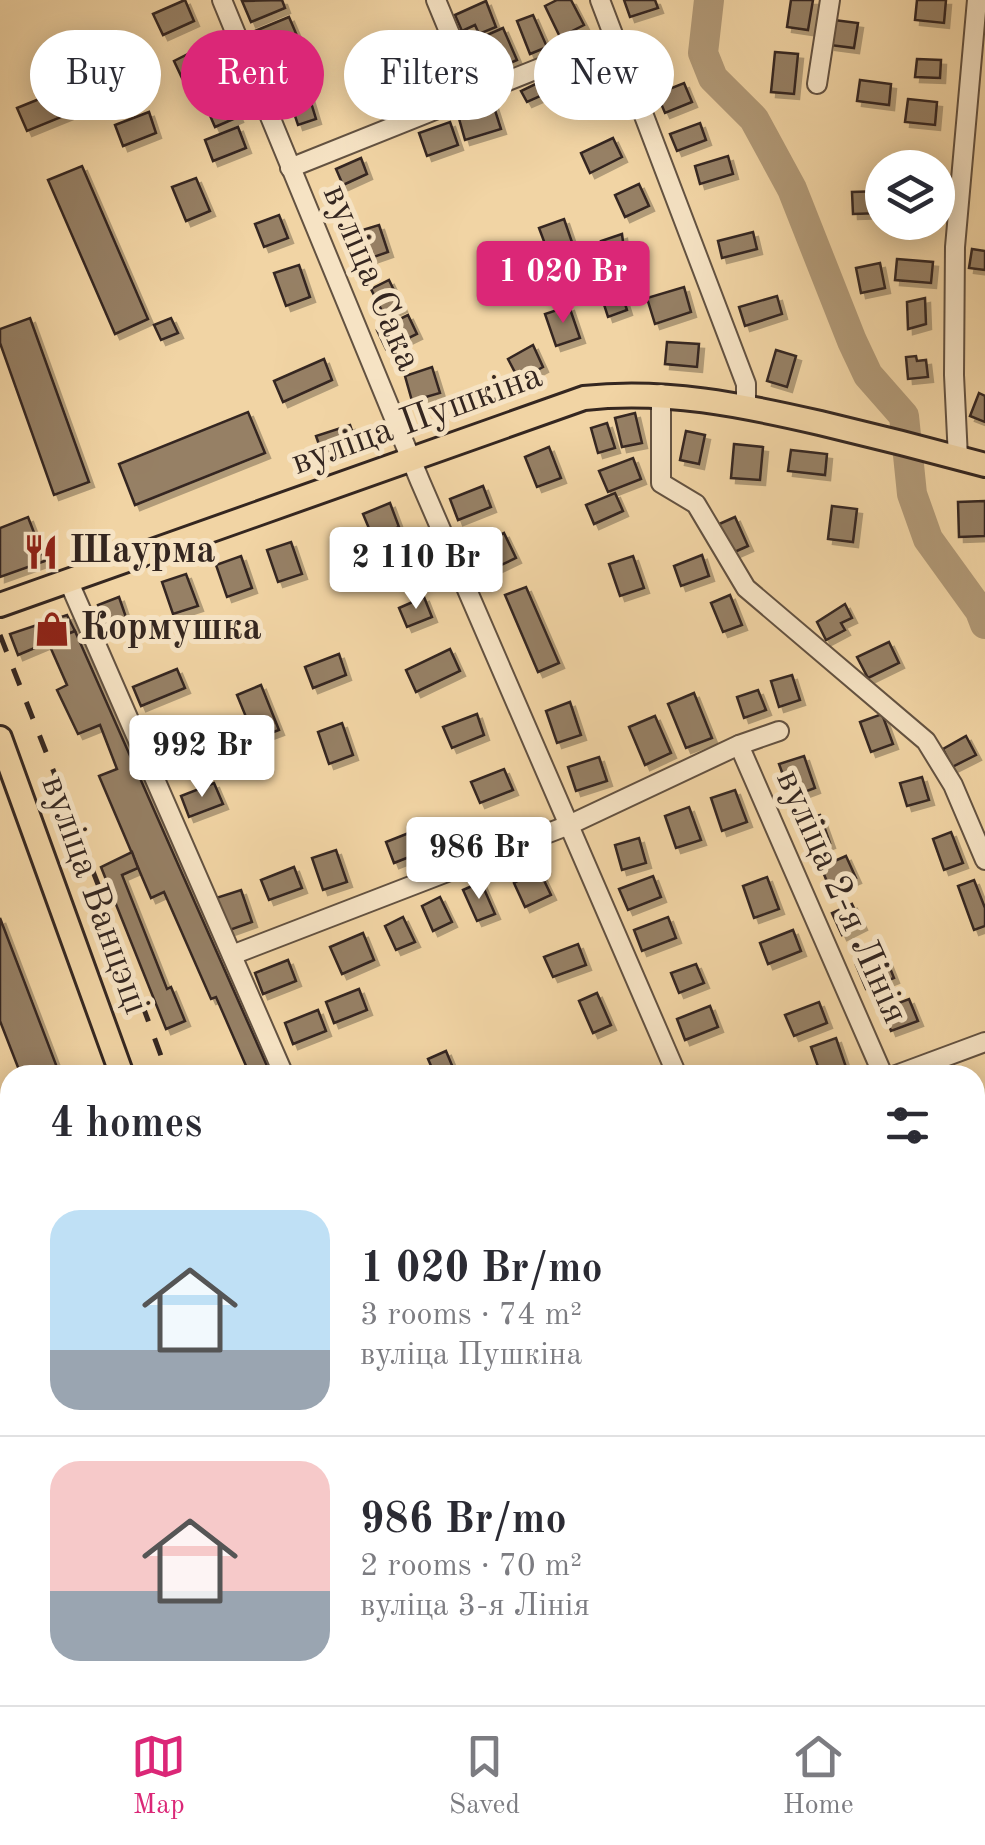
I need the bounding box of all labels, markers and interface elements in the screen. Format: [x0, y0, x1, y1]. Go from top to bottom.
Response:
chip: Buy [30, 30, 161, 120]
chip: Rent [181, 30, 324, 120]
chip: Filters [344, 30, 514, 120]
chip: New [534, 30, 674, 120]
map controls [865, 150, 955, 240]
button: layers [865, 150, 955, 240]
street label: вуліца Сака [315, 179, 427, 377]
pin: 1 020 Br [460, 241, 666, 326]
text: 1 020 Br [499, 257, 627, 289]
street label: вуліца Пушкіна [287, 357, 548, 483]
pin: 2 110 Br [313, 527, 519, 612]
restaurant icon: Шаурма [22, 533, 60, 571]
place label: Шаурма [69, 533, 216, 571]
text: 2 110 Br [352, 543, 480, 575]
shop icon: Кормушка [33, 610, 71, 648]
place label: Кормушка [80, 610, 262, 648]
pin: 992 Br [121, 715, 283, 800]
text: 992 Br [151, 731, 253, 763]
street label: вуліца 2-я Лінія [768, 765, 914, 1029]
street label: вуліца Ванцэці [33, 771, 155, 1019]
pin: 986 Br [398, 817, 560, 902]
text: 986 Br [428, 833, 530, 865]
icon: filters [880, 1098, 935, 1153]
text: 4 homes [50, 1104, 202, 1146]
text: 1 020 Br/mo [360, 1249, 603, 1291]
icon: home [130, 1250, 250, 1370]
text: 3 rooms · 74 m² [360, 1300, 582, 1332]
text: вуліца Пушкіна [360, 1340, 582, 1372]
text: 986 Br/mo [360, 1500, 567, 1542]
icon: home [130, 1501, 250, 1621]
text: 2 rooms · 70 m² [360, 1551, 582, 1583]
text: вуліца 3-я Лінія [360, 1591, 590, 1623]
tab: Map [131, 1729, 186, 1824]
tab: Saved [449, 1729, 520, 1824]
tab: Home [783, 1729, 854, 1824]

